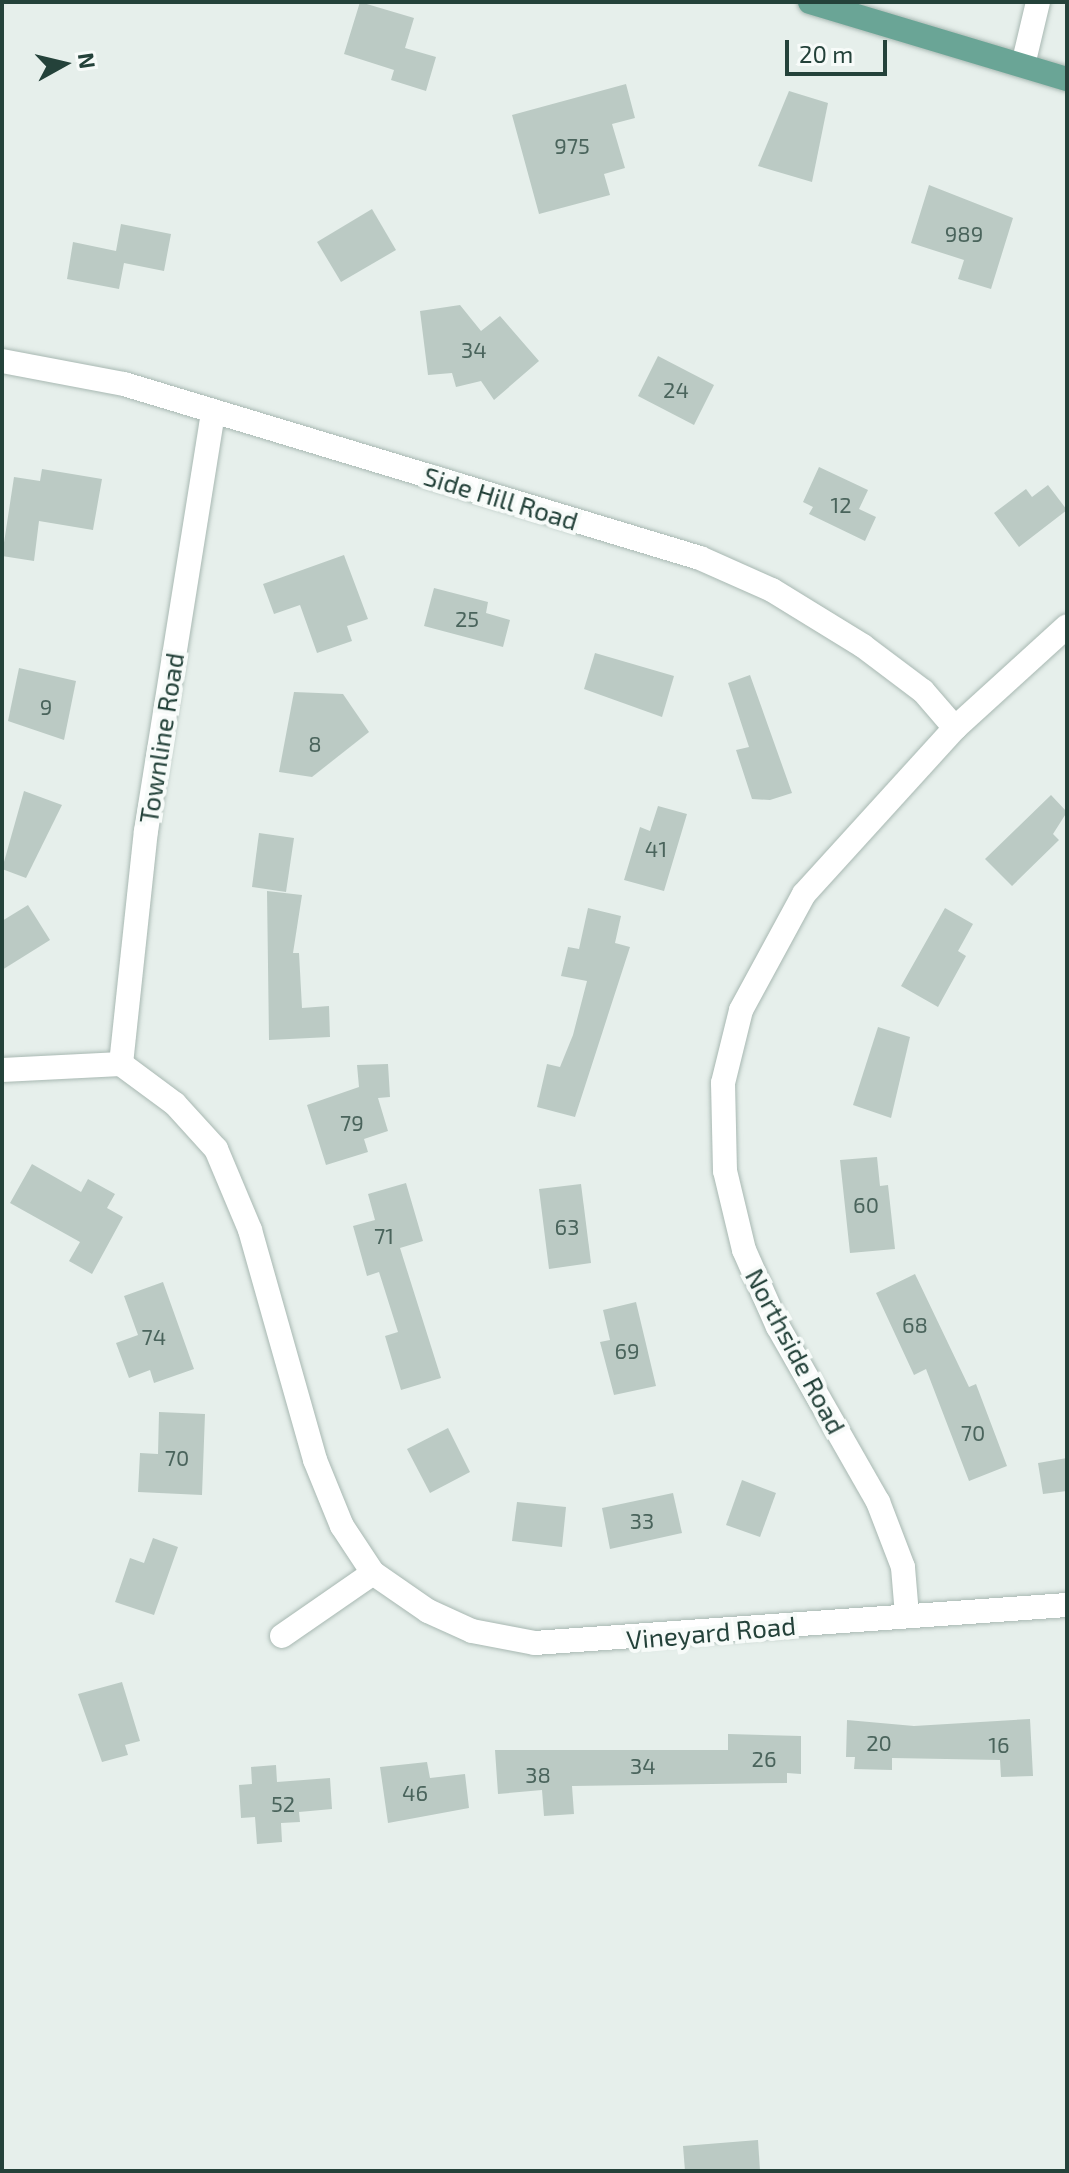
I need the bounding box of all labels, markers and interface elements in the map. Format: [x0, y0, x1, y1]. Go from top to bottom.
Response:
north arrow [24, 24, 104, 104]
scale bar [789, 24, 891, 74]
text: 20 m [799, 39, 853, 68]
text: N [74, 51, 102, 70]
house number: 975 [554, 133, 590, 159]
house number: 989 [945, 221, 983, 247]
house number: 34 [461, 337, 487, 363]
house number: 24 [663, 377, 689, 403]
street label: Side Hill Road [420, 460, 582, 536]
house number: 12 [830, 492, 852, 518]
house number: 25 [455, 606, 479, 632]
street label: Townline Road [132, 650, 190, 826]
house number: 9 [40, 694, 52, 720]
house number: 8 [308, 731, 322, 757]
house number: 41 [645, 836, 667, 862]
house number: 79 [340, 1110, 364, 1136]
house number: 60 [853, 1192, 879, 1218]
house number: 63 [555, 1214, 579, 1240]
house number: 71 [374, 1223, 394, 1249]
street label: Northside Road [739, 1263, 853, 1439]
house number: 68 [902, 1312, 928, 1338]
house number: 74 [142, 1324, 166, 1350]
house number: 69 [614, 1338, 640, 1364]
house number: 70 [961, 1420, 985, 1446]
house number: 70 [165, 1445, 189, 1471]
house number: 33 [630, 1508, 654, 1534]
street label: Vineyard Road [625, 1609, 797, 1655]
house number: 20 [866, 1730, 892, 1756]
house number: 16 [988, 1732, 1010, 1758]
house number: 26 [752, 1746, 776, 1772]
house number: 34 [630, 1753, 656, 1779]
house number: 38 [525, 1762, 551, 1788]
house number: 46 [402, 1780, 428, 1806]
house number: 52 [271, 1791, 295, 1817]

